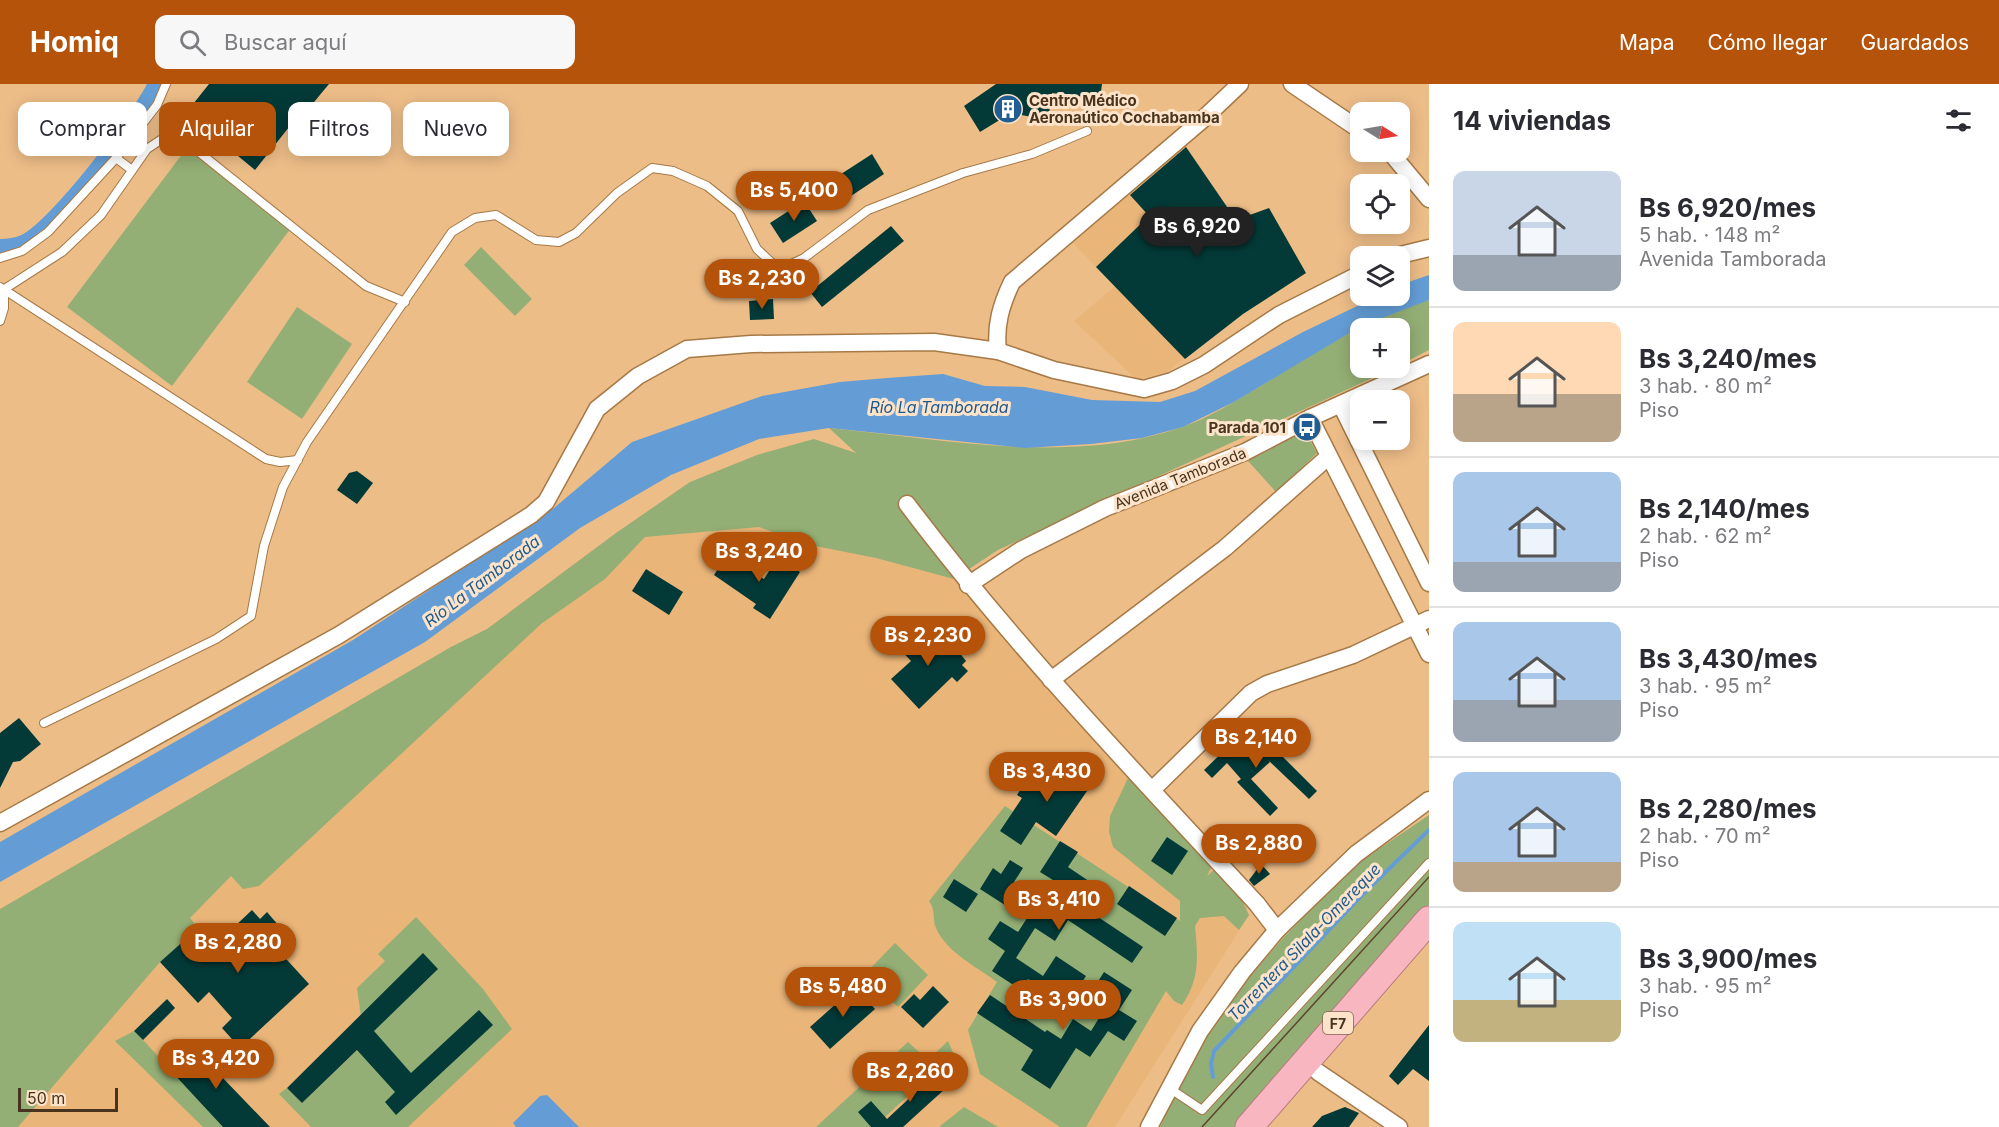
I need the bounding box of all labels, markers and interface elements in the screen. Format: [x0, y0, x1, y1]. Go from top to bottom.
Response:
search box [155, 15, 575, 69]
text: Homiq [30, 25, 119, 59]
icon: search [176, 26, 209, 59]
text: Buscar aquí [224, 29, 347, 55]
text: Mapa [1619, 30, 1675, 55]
text: Cómo llegar [1708, 30, 1827, 55]
text: Guardados [1860, 30, 1969, 55]
place label: Centro Médico Aeronaútico Cochabamba [1029, 91, 1220, 127]
building icon: Centro Médico Aeronaútico Cochabamba [992, 93, 1024, 125]
chip: Comprar [18, 102, 147, 156]
chip: Alquilar [159, 102, 276, 156]
chip: Filtros [288, 102, 391, 156]
chip: Nuevo [403, 102, 509, 156]
north arrow [1350, 102, 1410, 162]
map controls [1350, 102, 1410, 450]
icon: filters [1942, 104, 1975, 137]
text: 14 viviendas [1453, 105, 1611, 136]
pin: Bs 5,400 [732, 171, 856, 222]
button: locate [1350, 174, 1410, 234]
text: Bs 5,400 [750, 178, 838, 202]
text: Bs 6,920/mes [1639, 192, 1816, 223]
icon: home [1501, 195, 1573, 267]
pin: Bs 6,920 [1135, 207, 1259, 258]
text: Bs 6,920 [1153, 214, 1241, 238]
text: 5 hab. · 148 m² [1639, 223, 1780, 247]
button: layers [1350, 246, 1410, 306]
text: Avenida Tamborada [1639, 247, 1826, 271]
pin: Bs 2,230 [700, 259, 824, 310]
text: Bs 2,230 [718, 266, 806, 290]
button: + [1350, 318, 1410, 378]
text: Bs 3,240/mes [1639, 343, 1817, 374]
icon: home [1501, 346, 1573, 418]
text: 3 hab. · 80 m² [1639, 374, 1772, 398]
button: − [1350, 390, 1410, 450]
water label: Río La Tamborada [869, 397, 1009, 417]
text: Piso [1639, 398, 1679, 422]
bus stop icon: Parada 101 [1291, 411, 1323, 443]
place label: Parada 101 [1208, 418, 1286, 437]
street label: Avenida Tamborada [1111, 443, 1249, 513]
text: Bs 2,140/mes [1639, 493, 1810, 524]
icon: home [1501, 496, 1573, 568]
text: 2 hab. · 62 m² [1639, 524, 1771, 548]
water label: Río La Tamborada [420, 531, 544, 631]
pin: Bs 3,240 [697, 532, 821, 583]
text: Bs 3,240 [715, 539, 803, 563]
text: Piso [1639, 548, 1679, 572]
pin: Bs 2,230 [866, 616, 990, 667]
text: Bs 2,230 [884, 623, 972, 647]
text: Bs 3,430/mes [1639, 643, 1818, 674]
icon: home [1501, 646, 1573, 718]
text: 3 hab. · 95 m² [1639, 674, 1772, 698]
text: Piso [1639, 698, 1679, 722]
pin: Bs 2,140 [1194, 718, 1318, 769]
text: Bs 2,140 [1215, 725, 1297, 749]
pin: Bs 3,430 [985, 752, 1109, 803]
text: Bs 3,430 [1003, 759, 1091, 783]
text: Bs 2,280/mes [1639, 793, 1817, 824]
icon: home [1501, 796, 1573, 868]
pin: Bs 2,880 [1197, 824, 1321, 875]
text: 2 hab. · 70 m² [1639, 824, 1771, 848]
text: Bs 2,880 [1215, 831, 1303, 855]
text: Piso [1639, 848, 1679, 872]
water label: Torrentera Silala-Omereque [1223, 859, 1385, 1025]
pin: Bs 3,410 [997, 880, 1121, 931]
text: Bs 3,410 [1017, 887, 1101, 911]
pin: Bs 2,280 [176, 923, 300, 974]
text: Bs 2,280 [194, 930, 282, 954]
text: Bs 3,900/mes [1639, 943, 1817, 974]
icon: home [1501, 946, 1573, 1018]
pin: Bs 5,480 [781, 967, 905, 1018]
text: Bs 5,480 [799, 974, 887, 998]
text: 3 hab. · 95 m² [1639, 974, 1772, 998]
pin: Bs 3,900 [1001, 980, 1125, 1031]
text: Bs 3,900 [1019, 987, 1107, 1011]
text: Piso [1639, 998, 1679, 1022]
road number: F7 [1323, 1012, 1353, 1034]
pin: Bs 3,420 [154, 1039, 278, 1090]
text: Bs 3,420 [172, 1046, 260, 1070]
pin: Bs 2,260 [848, 1052, 972, 1103]
text: Bs 2,260 [866, 1059, 954, 1083]
scale bar [18, 1085, 118, 1112]
text: 50 m [27, 1088, 65, 1108]

